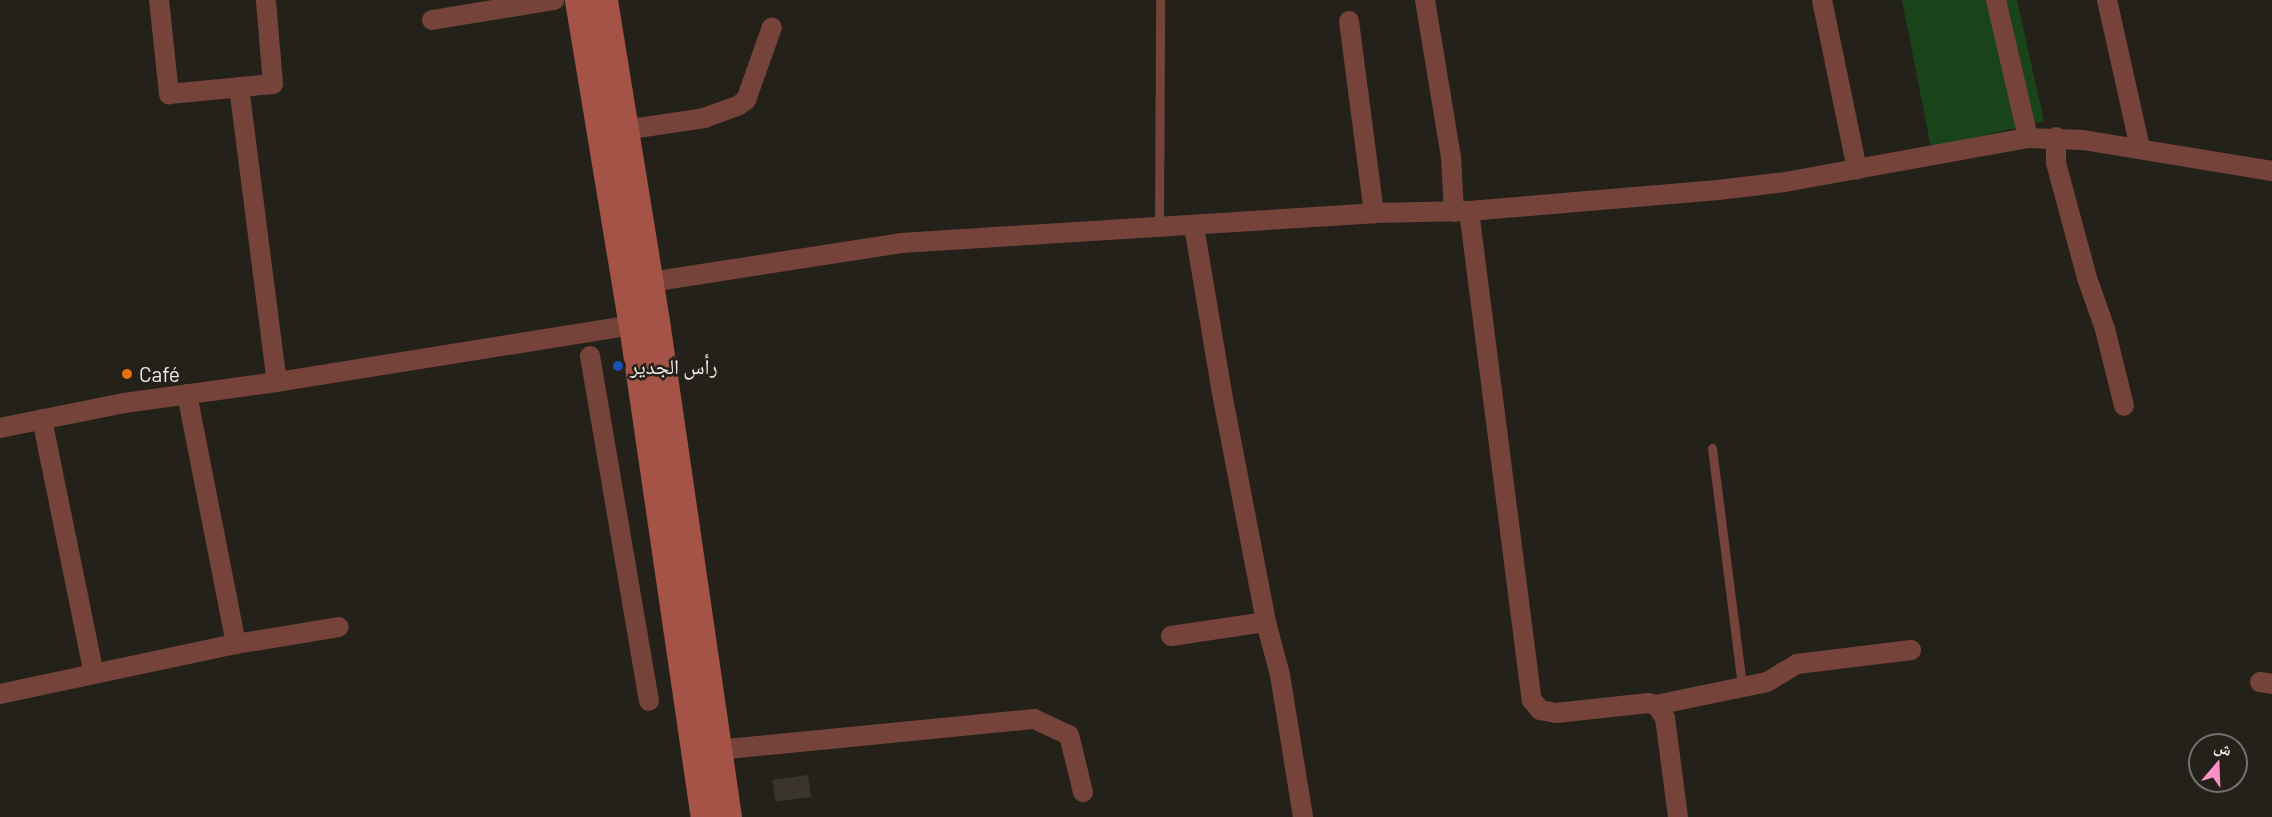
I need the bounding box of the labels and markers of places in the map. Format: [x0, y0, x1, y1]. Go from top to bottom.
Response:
place label: رأس الجدير [630, 353, 718, 379]
marker: رأس الجدير [611, 359, 625, 373]
place label: Café [139, 361, 180, 387]
marker: Café [120, 367, 134, 381]

